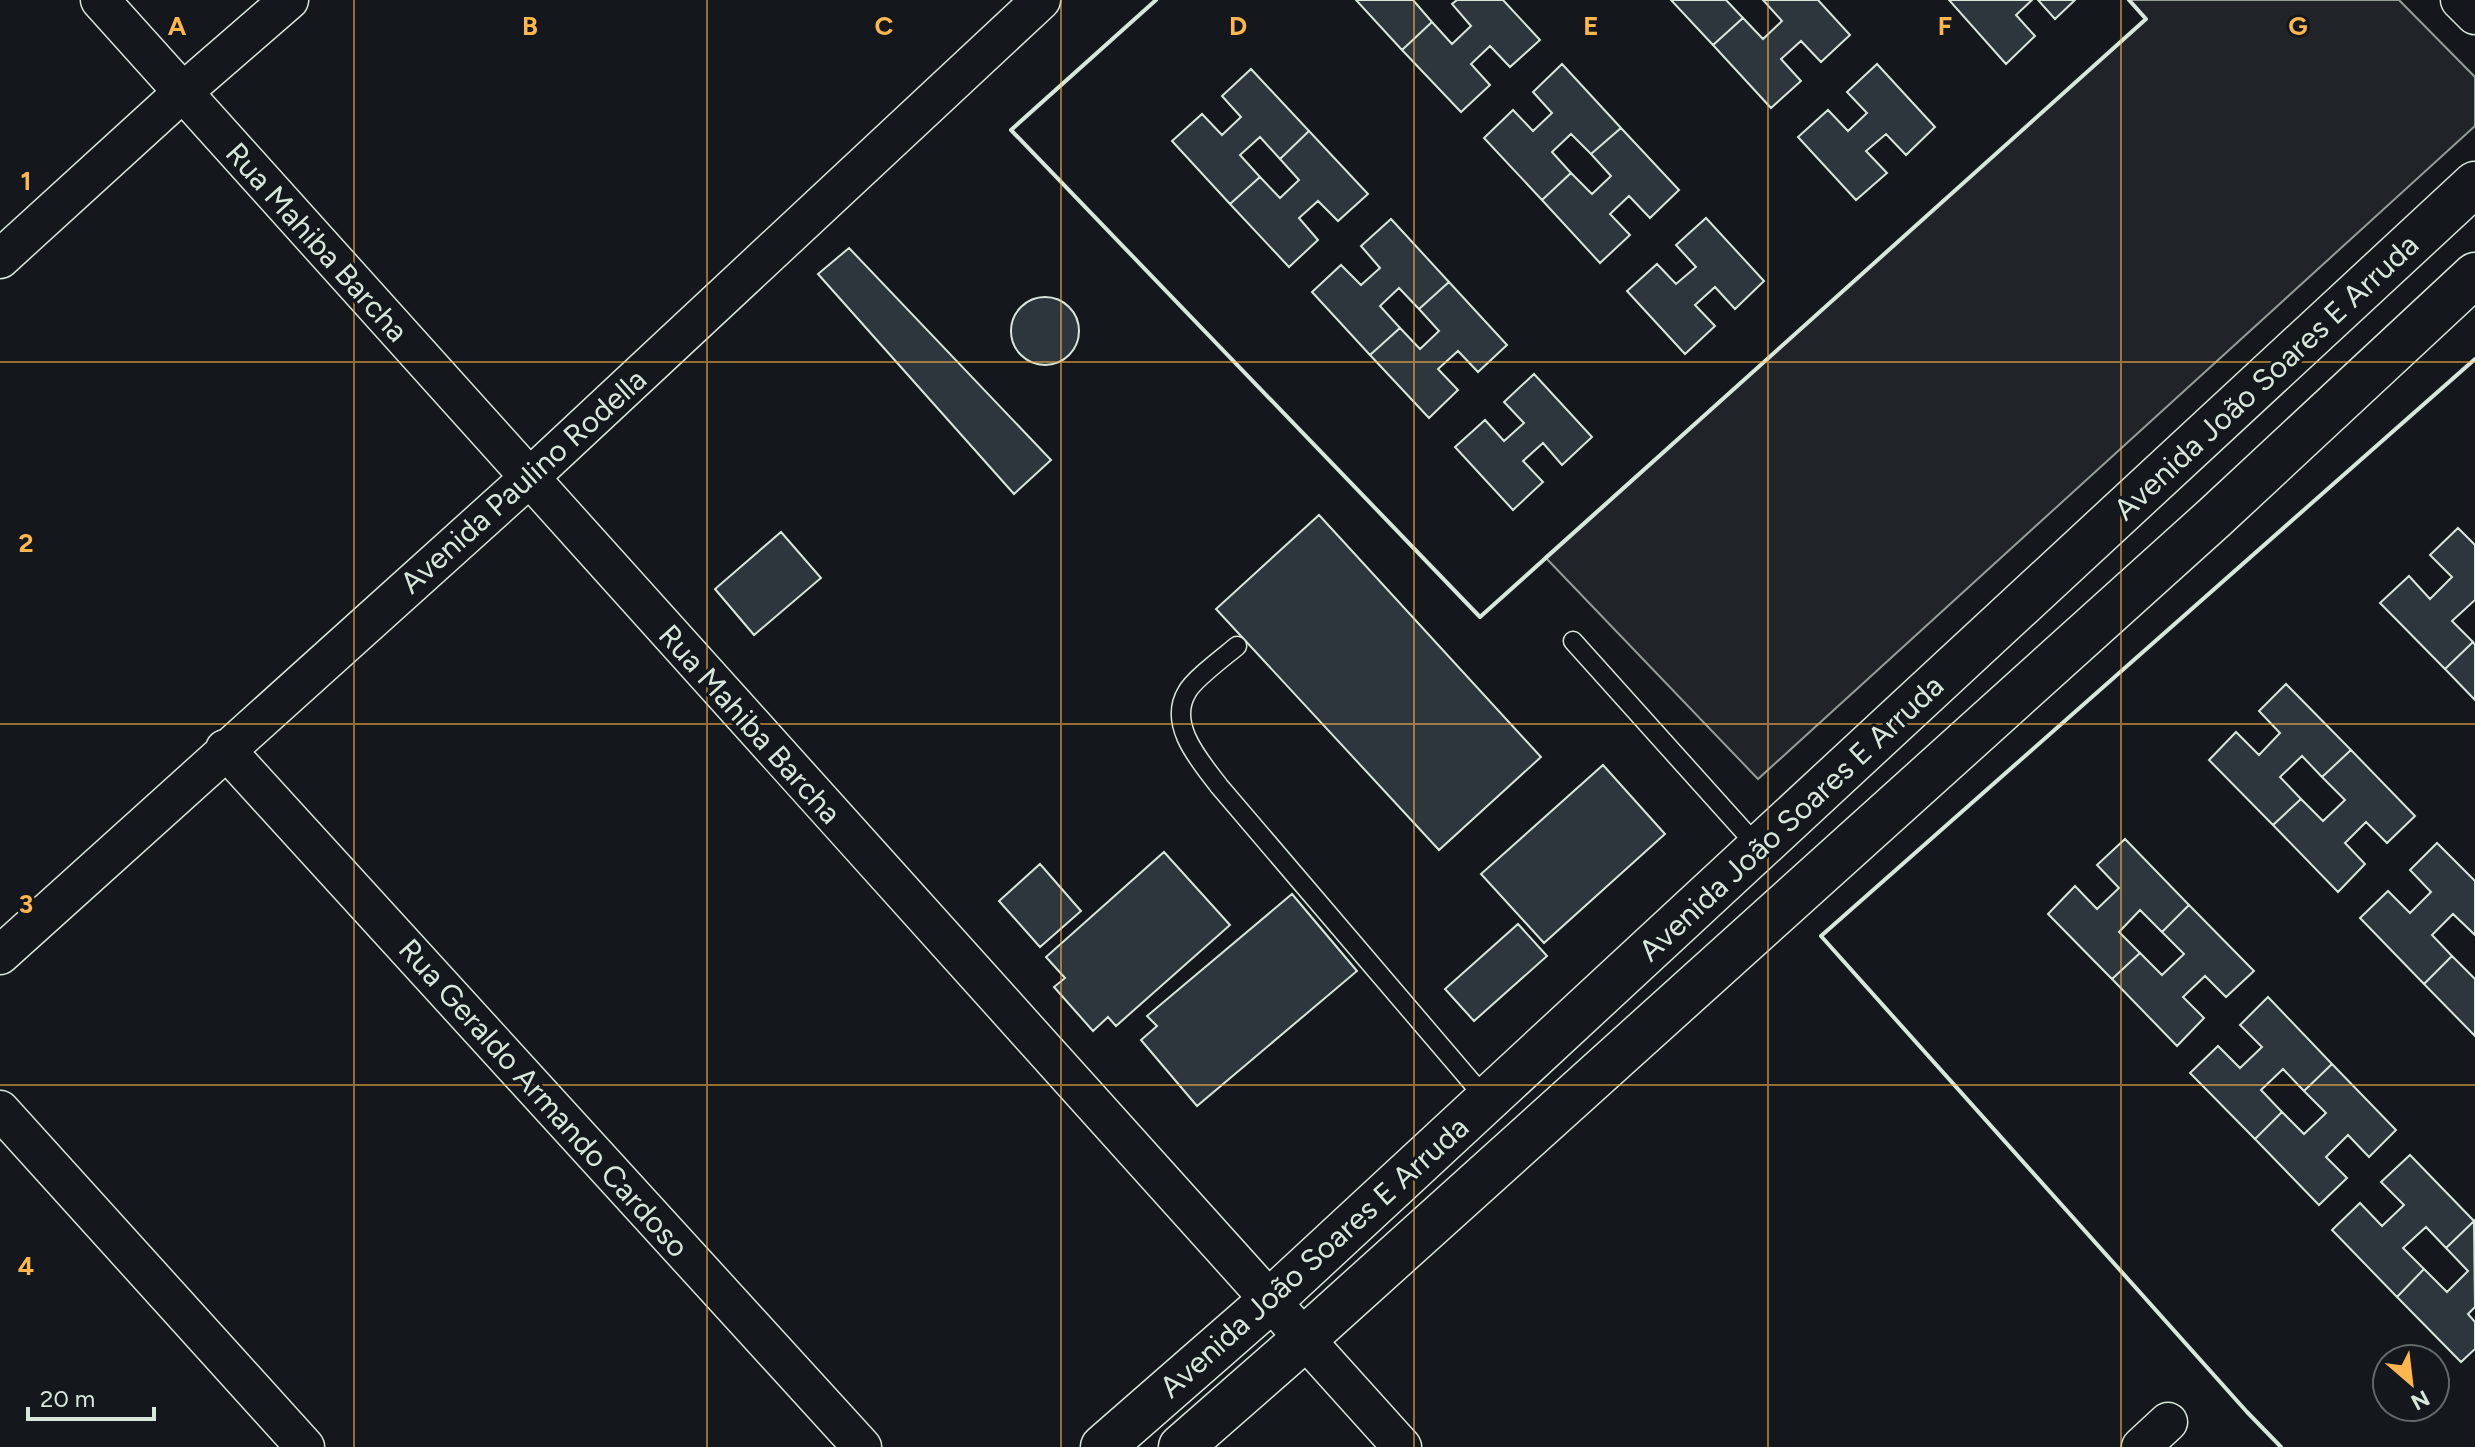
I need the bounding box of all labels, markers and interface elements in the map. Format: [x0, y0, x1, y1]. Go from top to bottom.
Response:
text: A [168, 10, 187, 42]
text: B [522, 10, 538, 42]
text: C [875, 10, 894, 42]
text: D [1229, 10, 1247, 42]
text: E [1583, 10, 1599, 42]
text: F [1938, 10, 1952, 42]
text: G [2288, 10, 2308, 42]
street label: Rua Mahiba Barcha [218, 135, 416, 349]
text: 1 [21, 165, 31, 197]
street label: Avenida João Soares E Arruda [2106, 226, 2426, 528]
street label: Avenida Paulino Rodella [392, 361, 654, 601]
text: 2 [18, 527, 34, 559]
street label: Rua Mahiba Barcha [651, 617, 849, 831]
street label: Avenida João Soares E Arruda [1631, 667, 1951, 969]
text: 3 [19, 888, 33, 920]
street label: Rua Geraldo Armando Cardoso [391, 931, 697, 1265]
street label: Avenida João Soares E Arruda [1152, 1108, 1476, 1406]
text: 4 [18, 1250, 34, 1282]
north arrow [2371, 1343, 2451, 1423]
scale bar [28, 1371, 154, 1421]
text: 20 m [40, 1384, 95, 1413]
text: N [2406, 1384, 2434, 1416]

